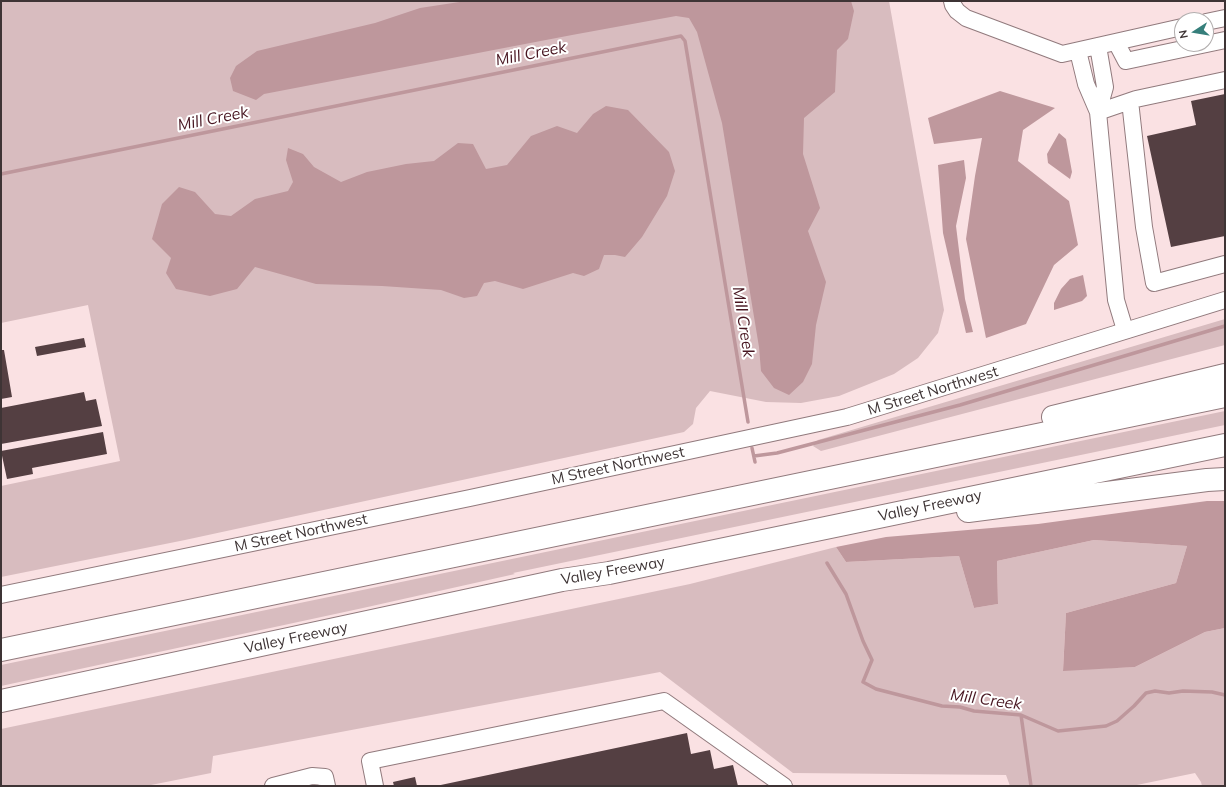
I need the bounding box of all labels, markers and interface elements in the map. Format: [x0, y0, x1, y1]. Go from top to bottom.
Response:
north arrow [1174, 12, 1214, 52]
text: N [1176, 29, 1191, 40]
water label: Mill Creek [494, 38, 568, 70]
water label: Mill Creek [176, 103, 250, 135]
water label: Mill Creek [728, 285, 758, 359]
street label: M Street Northwest [866, 363, 1000, 419]
street label: M Street Northwest [550, 443, 686, 489]
street label: Valley Freeway [877, 486, 983, 526]
street label: M Street Northwest [233, 510, 369, 556]
street label: Valley Freeway [560, 553, 666, 589]
street label: Valley Freeway [243, 618, 349, 658]
water label: Mill Creek [949, 686, 1023, 714]

